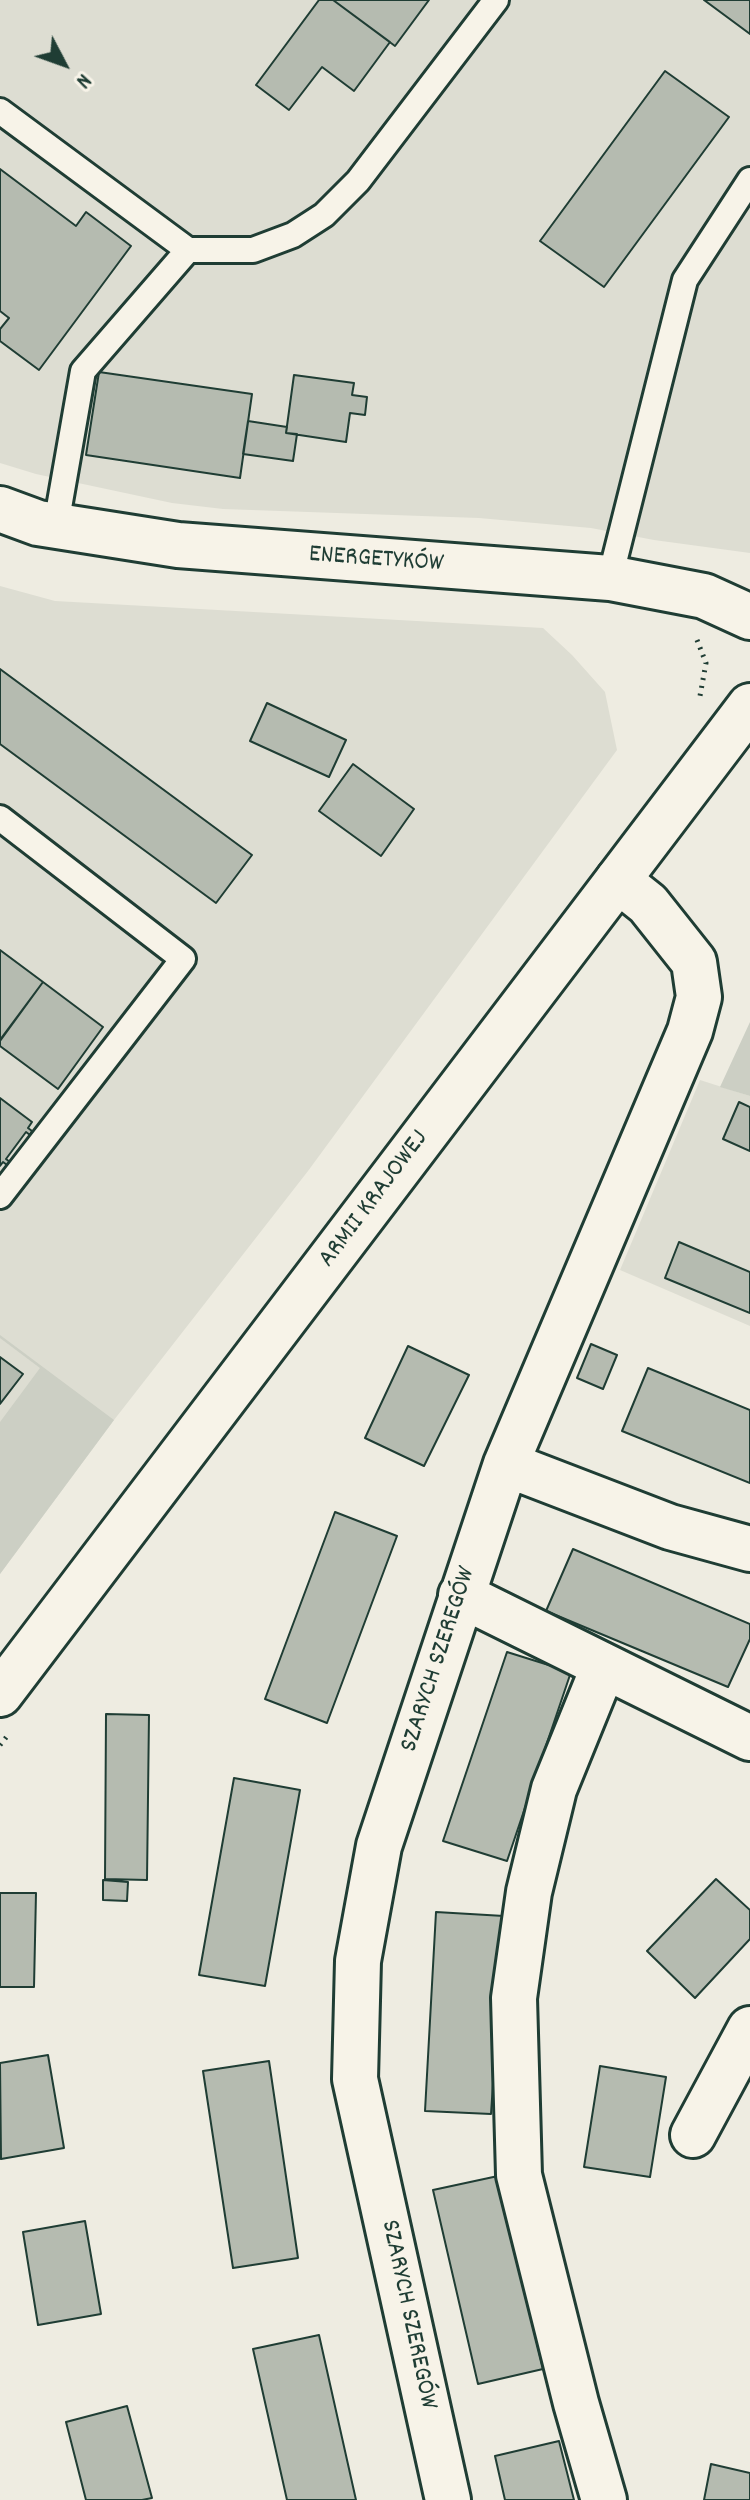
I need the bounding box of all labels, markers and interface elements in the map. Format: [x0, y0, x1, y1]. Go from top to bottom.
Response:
north arrow [24, 24, 104, 104]
text: N [67, 66, 98, 94]
street label: ENERGETYKÓW [308, 541, 444, 581]
street label: ARMII KRAJOWEJ [313, 1125, 437, 1275]
street label: SZARYCH SZEREGÓW [395, 1563, 485, 1757]
street label: SZARYCH SZEREGÓW [372, 2217, 442, 2413]

